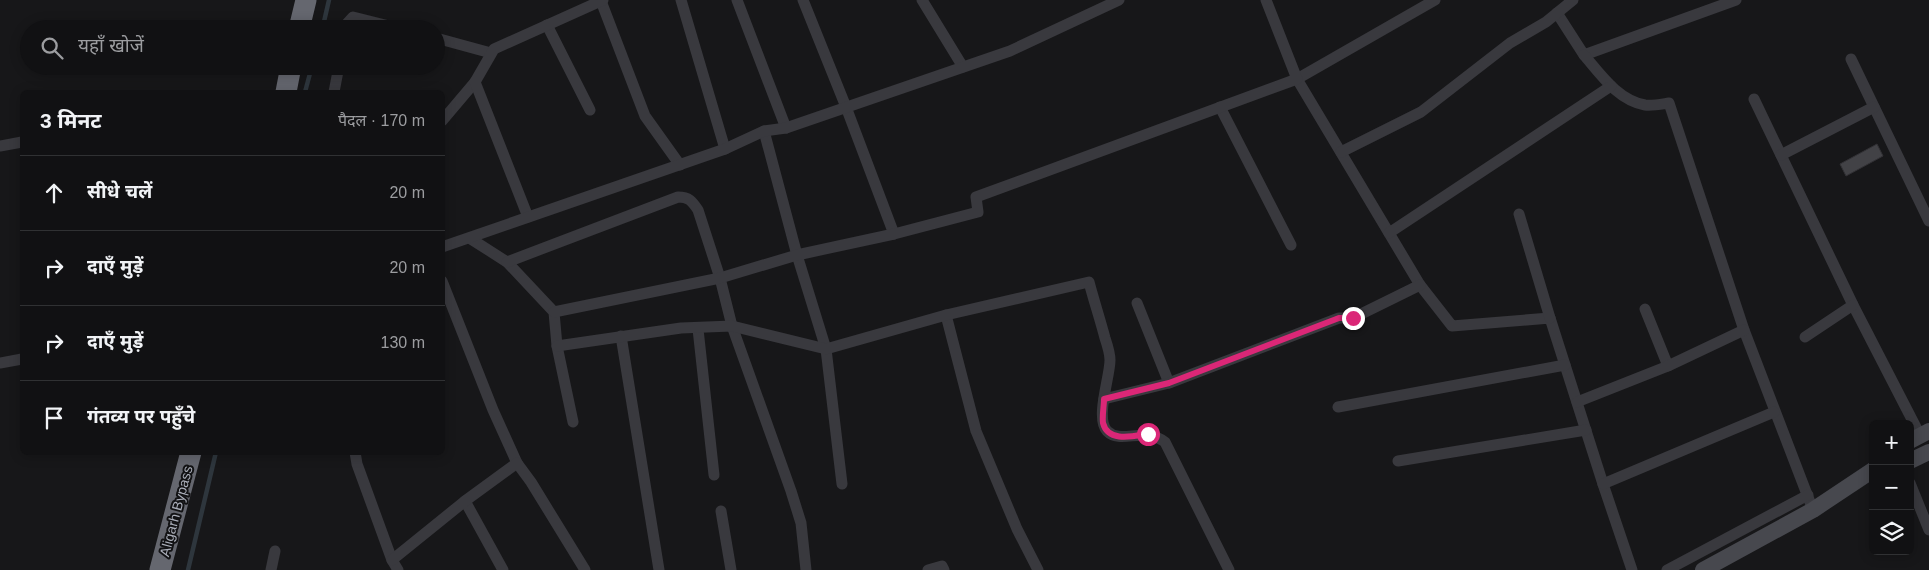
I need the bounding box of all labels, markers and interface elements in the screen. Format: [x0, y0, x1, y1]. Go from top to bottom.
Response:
search box [20, 20, 445, 75]
icon: search [38, 34, 66, 62]
text: यहाँ खोजें [78, 35, 144, 56]
text: 3 मिनट [40, 109, 102, 132]
text: पैदल · 170 m [338, 112, 425, 129]
icon: ahead [40, 179, 68, 207]
text: सीधे चलें [87, 181, 152, 202]
text: 20 m [389, 184, 425, 201]
icon: right [40, 254, 68, 282]
text: दाएँ मुड़ें [87, 256, 143, 277]
text: 20 m [389, 259, 425, 276]
route end [1342, 307, 1365, 330]
icon: right [40, 329, 68, 357]
text: दाएँ मुड़ें [87, 331, 143, 352]
text: 130 m [381, 334, 425, 351]
icon: arrive [40, 404, 68, 432]
text: गंतव्य पर पहुँचे [87, 406, 195, 427]
map controls [1869, 420, 1914, 555]
button: + [1869, 420, 1914, 465]
route start [1137, 423, 1160, 446]
street label: Aligarh Bypass [156, 464, 196, 558]
button: − [1869, 465, 1914, 510]
button: layers [1869, 510, 1914, 555]

